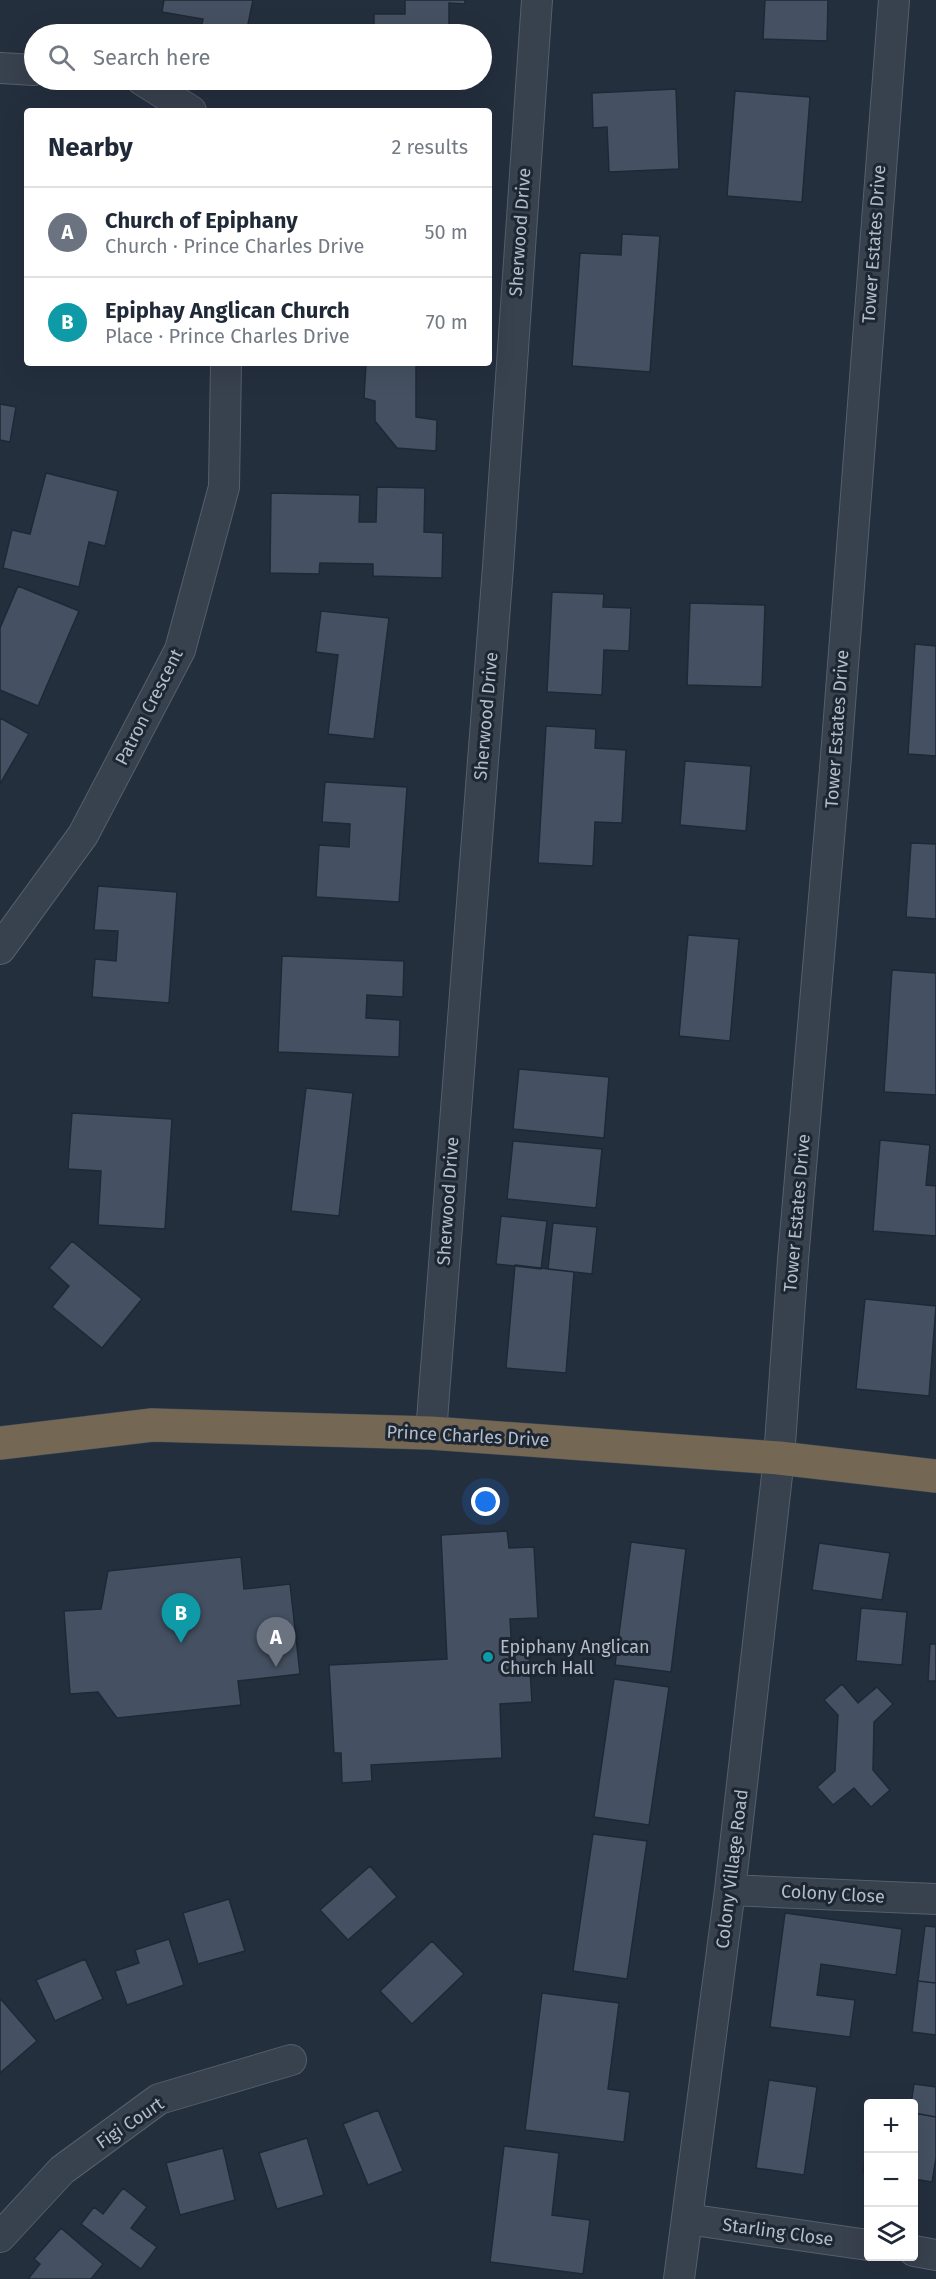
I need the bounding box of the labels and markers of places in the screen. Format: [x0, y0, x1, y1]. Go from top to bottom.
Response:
pin: B [162, 1594, 201, 1643]
pin: A [256, 1618, 296, 1667]
place label: Epiphany Anglican Church Hall [500, 1636, 650, 1679]
marker: Epiphany Anglican Church Hall [481, 1650, 495, 1664]

